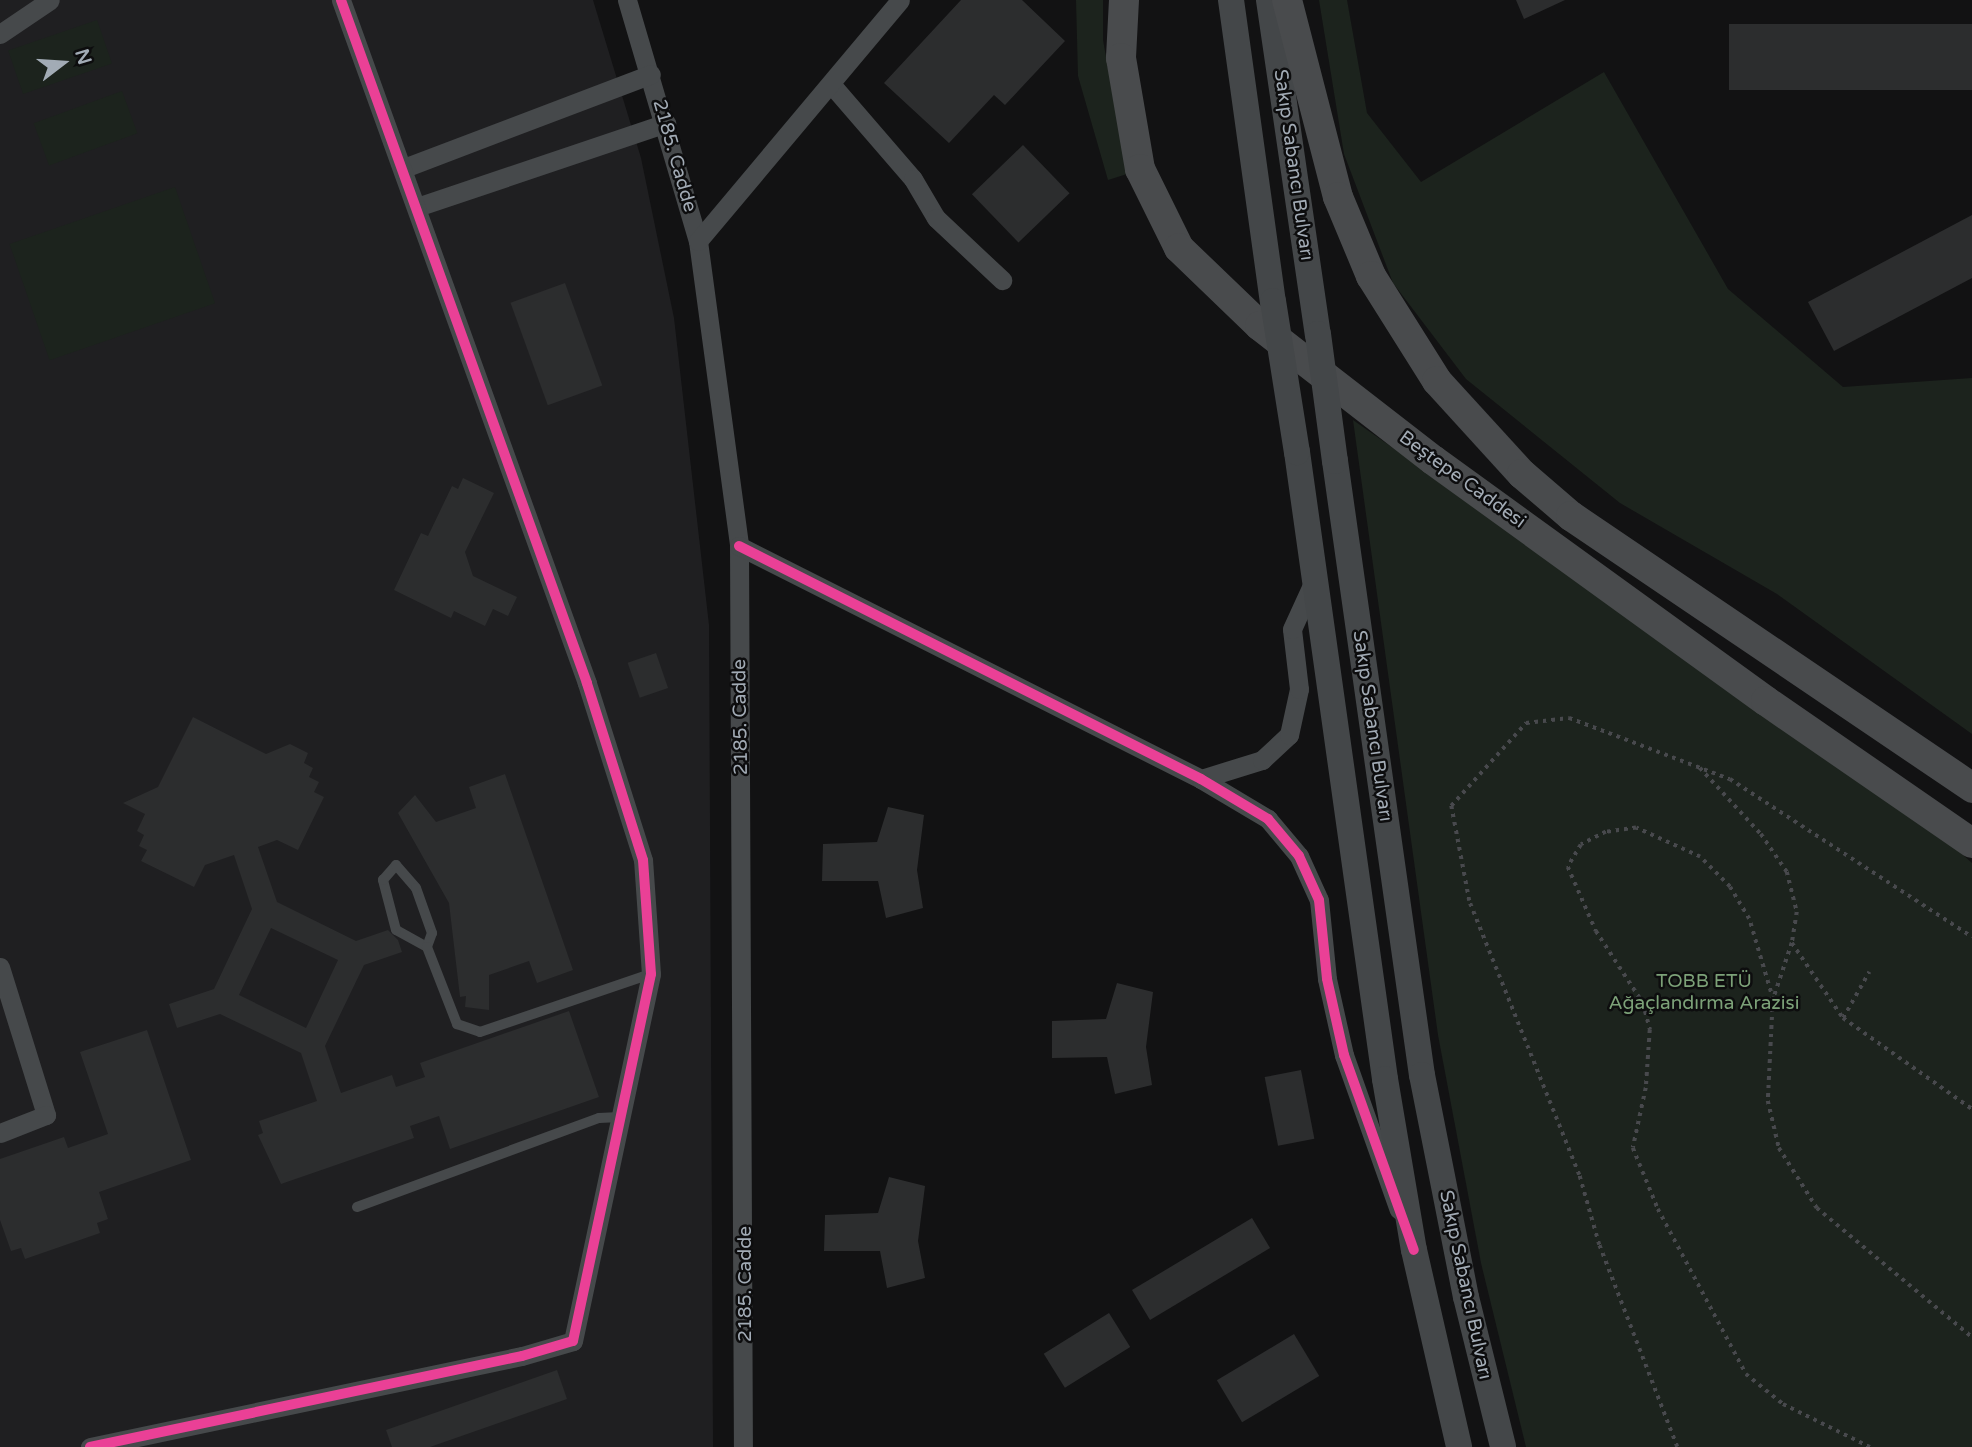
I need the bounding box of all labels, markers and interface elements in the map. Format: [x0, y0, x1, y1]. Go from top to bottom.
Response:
north arrow [28, 28, 98, 98]
text: N [70, 46, 96, 67]
street label: Sakıp Sabancı Bulvarı [1268, 68, 1318, 262]
street label: 2185. Cadde [647, 97, 701, 215]
street label: Beştepe Caddesi [1394, 426, 1530, 534]
street label: Sakıp Sabancı Bulvarı [1347, 629, 1397, 823]
street label: 2185. Cadde [729, 659, 753, 775]
park label: TOBB ETÜ Ağaçlandırma Arazisi [1609, 971, 1799, 1015]
street label: Sakıp Sabancı Bulvarı [1434, 1188, 1496, 1382]
street label: 2185. Cadde [735, 1226, 757, 1342]

